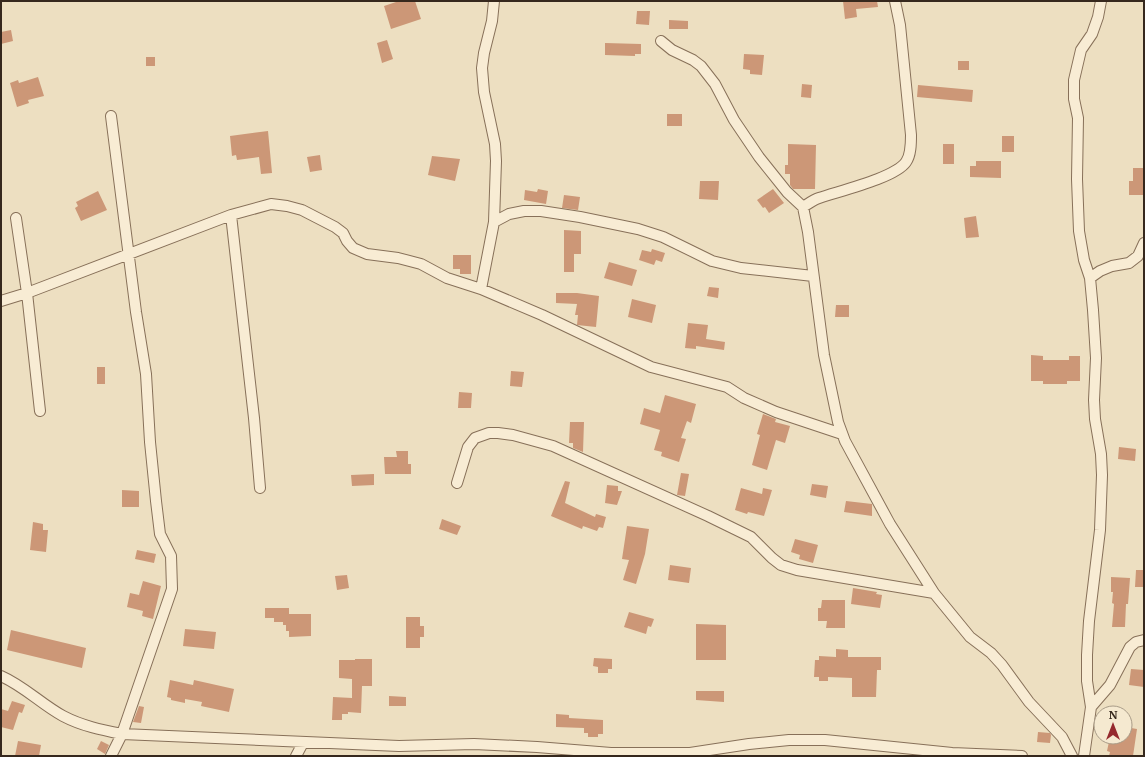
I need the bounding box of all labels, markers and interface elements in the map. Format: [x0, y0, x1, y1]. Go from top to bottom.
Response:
north arrow [1093, 705, 1133, 745]
text: N [1109, 708, 1118, 722]

